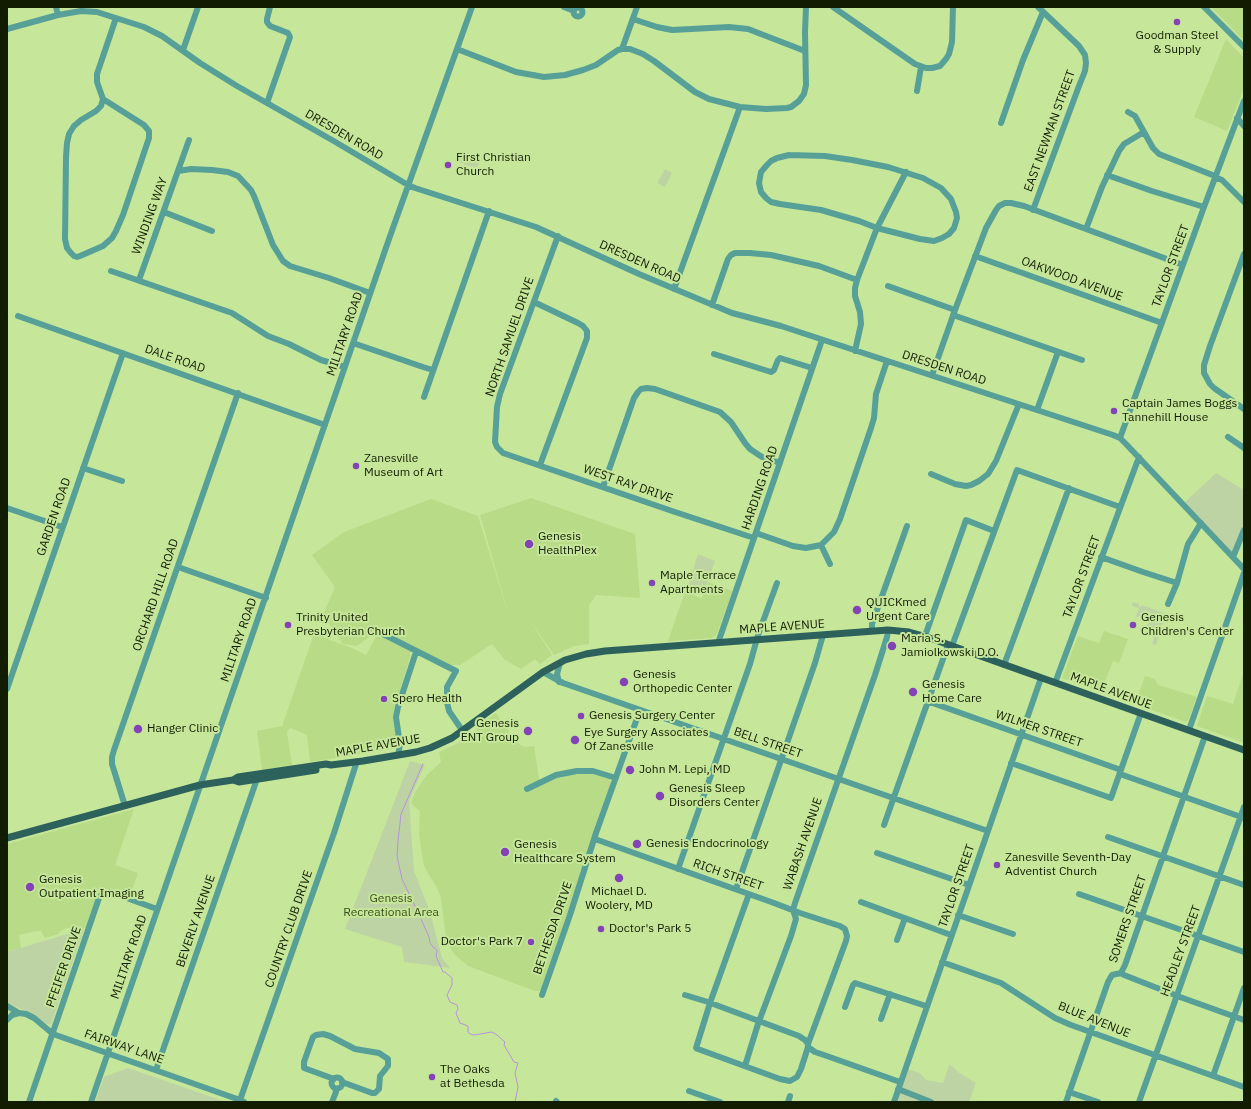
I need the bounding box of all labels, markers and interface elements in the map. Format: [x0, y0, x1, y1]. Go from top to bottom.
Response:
marker: Goodman Steel & Supply [1172, 17, 1182, 27]
place label: Goodman Steel & Supply [1136, 29, 1218, 57]
street label: EAST NEWMAN STREET [1021, 68, 1079, 194]
street label: DRESDEN ROAD [302, 107, 386, 163]
place label: First Christian Church [456, 151, 531, 179]
marker: First Christian Church [443, 160, 453, 170]
street label: WINDING WAY [129, 175, 171, 257]
street label: TAYLOR STREET [1149, 223, 1193, 309]
street label: DRESDEN ROAD [597, 238, 683, 286]
street label: OAKWOOD AVENUE [1019, 254, 1125, 304]
street label: NORTH SAMUEL DRIVE [483, 275, 537, 399]
street label: MILITARY ROAD [324, 290, 366, 378]
street label: DALE ROAD [143, 342, 207, 376]
street label: DRESDEN ROAD [900, 348, 988, 388]
place label: Captain James Boggs Tannehill House [1122, 397, 1237, 425]
marker: Captain James Boggs Tannehill House [1109, 406, 1119, 416]
street label: HARDING ROAD [739, 444, 781, 532]
place label: Zanesville Museum of Art [364, 452, 443, 480]
marker: Zanesville Museum of Art [351, 461, 361, 471]
street label: WEST RAY DRIVE [581, 462, 675, 506]
street label: GARDEN ROAD [34, 476, 74, 558]
place label: Genesis HealthPlex [538, 530, 597, 558]
street label: TAYLOR STREET [1060, 534, 1104, 620]
street label: ORCHARD HILL ROAD [130, 537, 182, 653]
marker: Genesis HealthPlex [523, 538, 535, 550]
place label: Maple Terrace Apartments [660, 569, 736, 597]
marker: Maple Terrace Apartments [647, 578, 657, 588]
street label: MILITARY ROAD [218, 596, 260, 684]
place label: QUICKmed Urgent Care [866, 596, 930, 624]
marker: QUICKmed Urgent Care [851, 604, 863, 616]
place label: Trinity United Presbyterian Church [296, 611, 405, 639]
place label: Genesis Children's Center [1141, 611, 1234, 639]
street label: MAPLE AVENUE [739, 617, 825, 637]
marker: Trinity United Presbyterian Church [283, 620, 293, 630]
marker: Genesis Children's Center [1128, 620, 1138, 630]
place label: Maria S. Jamiolkowski D.O. [901, 632, 999, 660]
marker: Maria S. Jamiolkowski D.O. [886, 640, 898, 652]
place label: Genesis Orthopedic Center [633, 668, 732, 696]
street label: MAPLE AVENUE [1068, 670, 1154, 712]
marker: Genesis Orthopedic Center [618, 676, 630, 688]
place label: Genesis Home Care [922, 678, 982, 706]
marker: Genesis Home Care [907, 686, 919, 698]
place label: Spero Health [392, 692, 462, 706]
marker: Spero Health [379, 694, 389, 704]
street label: WILMER STREET [994, 707, 1084, 751]
place label: Genesis Surgery Center [589, 709, 715, 723]
marker: Genesis Surgery Center [576, 711, 586, 721]
place label: Genesis ENT Group [461, 717, 519, 745]
place label: Hanger Clinic [147, 722, 218, 736]
marker: Hanger Clinic [132, 723, 144, 735]
street label: BELL STREET [732, 724, 804, 762]
marker: Genesis ENT Group [522, 725, 534, 737]
place label: Eye Surgery Associates Of Zanesville [584, 726, 709, 754]
street label: MAPLE AVENUE [335, 731, 421, 761]
marker: Eye Surgery Associates Of Zanesville [569, 734, 581, 746]
place label: John M. Lepi, MD [639, 763, 730, 777]
marker: John M. Lepi, MD [624, 764, 636, 776]
place label: Genesis Sleep Disorders Center [669, 782, 760, 810]
marker: Genesis Sleep Disorders Center [654, 790, 666, 802]
street label: WABASH AVENUE [780, 796, 826, 892]
place label: Genesis Endocrinology [646, 837, 769, 851]
place label: Genesis Healthcare System [514, 838, 616, 866]
marker: Genesis Endocrinology [631, 838, 643, 850]
street label: TAYLOR STREET [936, 842, 978, 930]
marker: Genesis Healthcare System [499, 846, 511, 858]
place label: Zanesville Seventh-Day Adventist Church [1005, 851, 1131, 879]
street label: RICH STREET [691, 856, 765, 894]
marker: Zanesville Seventh-Day Adventist Church [992, 860, 1002, 870]
street label: COUNTRY CLUB DRIVE [262, 868, 316, 990]
marker: Michael D. Woolery, MD [613, 872, 625, 884]
place label: Genesis Outpatient Imaging [39, 873, 144, 901]
street label: BEVERLY AVENUE [173, 873, 219, 969]
street label: SOMERS STREET [1106, 873, 1150, 965]
street label: BETHESDA DRIVE [530, 880, 576, 976]
marker: Genesis Outpatient Imaging [24, 881, 36, 893]
place label: Michael D. Woolery, MD [585, 885, 653, 913]
park label: Genesis Recreational Area [343, 892, 439, 920]
street label: HEADLEY STREET [1158, 903, 1204, 999]
street label: MILITARY ROAD [108, 913, 150, 1001]
place label: Doctor's Park 5 [609, 922, 691, 936]
marker: Doctor's Park 5 [596, 924, 606, 934]
street label: PFEIFER DRIVE [43, 925, 85, 1009]
place label: Doctor's Park 7 [441, 935, 523, 949]
marker: Doctor's Park 7 [526, 937, 536, 947]
street label: BLUE AVENUE [1056, 999, 1132, 1041]
street label: FAIRWAY LANE [82, 1027, 166, 1067]
place label: The Oaks at Bethesda [440, 1063, 505, 1091]
marker: The Oaks at Bethesda [427, 1072, 437, 1082]

